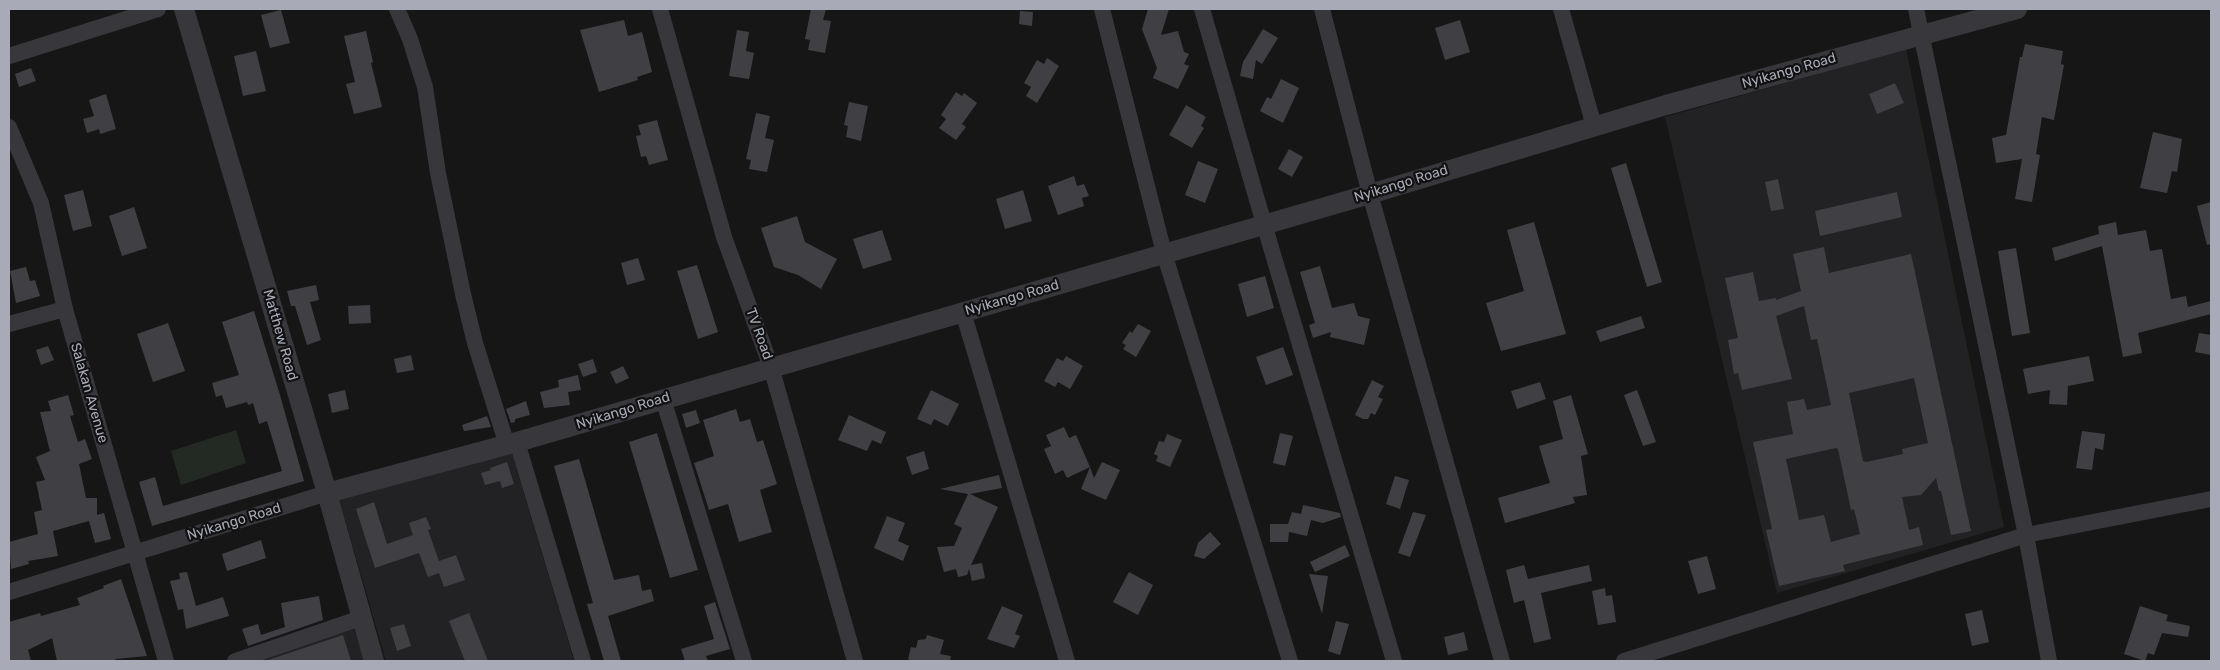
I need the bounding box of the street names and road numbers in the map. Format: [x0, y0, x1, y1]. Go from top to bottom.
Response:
street label: Nyikango Road [1740, 50, 1838, 92]
street label: Nyikango Road [1352, 162, 1450, 206]
street label: Nyikango Road [963, 277, 1061, 319]
street label: Matthew Road [259, 288, 301, 382]
street label: TV Road [742, 306, 776, 362]
street label: Salakan Avenue [67, 341, 111, 445]
street label: Nyikango Road [574, 389, 672, 433]
street label: Nyikango Road [185, 500, 283, 544]

